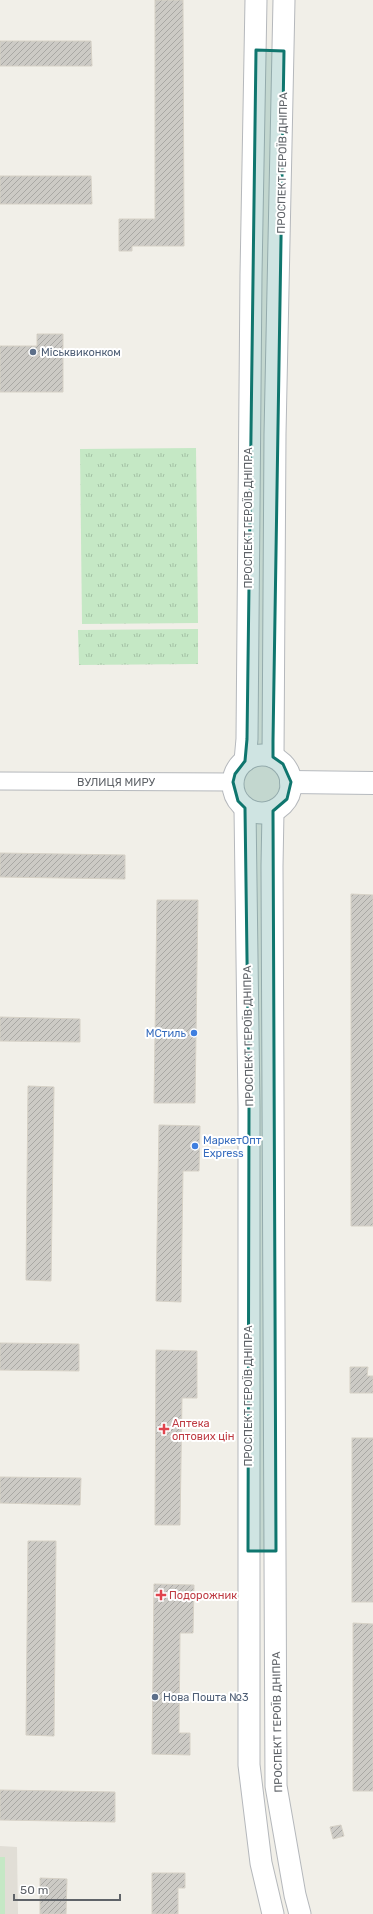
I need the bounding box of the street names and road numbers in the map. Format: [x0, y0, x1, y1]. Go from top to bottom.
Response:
street label: ПРОСПЕКТ ГЕРОЇВ ДНІПРА [275, 92, 290, 234]
street label: ПРОСПЕКТ ГЕРОЇВ ДНІПРА [242, 447, 255, 589]
street label: ВУЛИЦЯ МИРУ [77, 776, 155, 789]
street label: ПРОСПЕКТ ГЕРОЇВ ДНІПРА [241, 965, 256, 1107]
street label: ПРОСПЕКТ ГЕРОЇВ ДНІПРА [242, 1325, 255, 1467]
street label: ПРОСПЕКТ ГЕРОЇВ ДНІПРА [270, 1651, 285, 1793]

